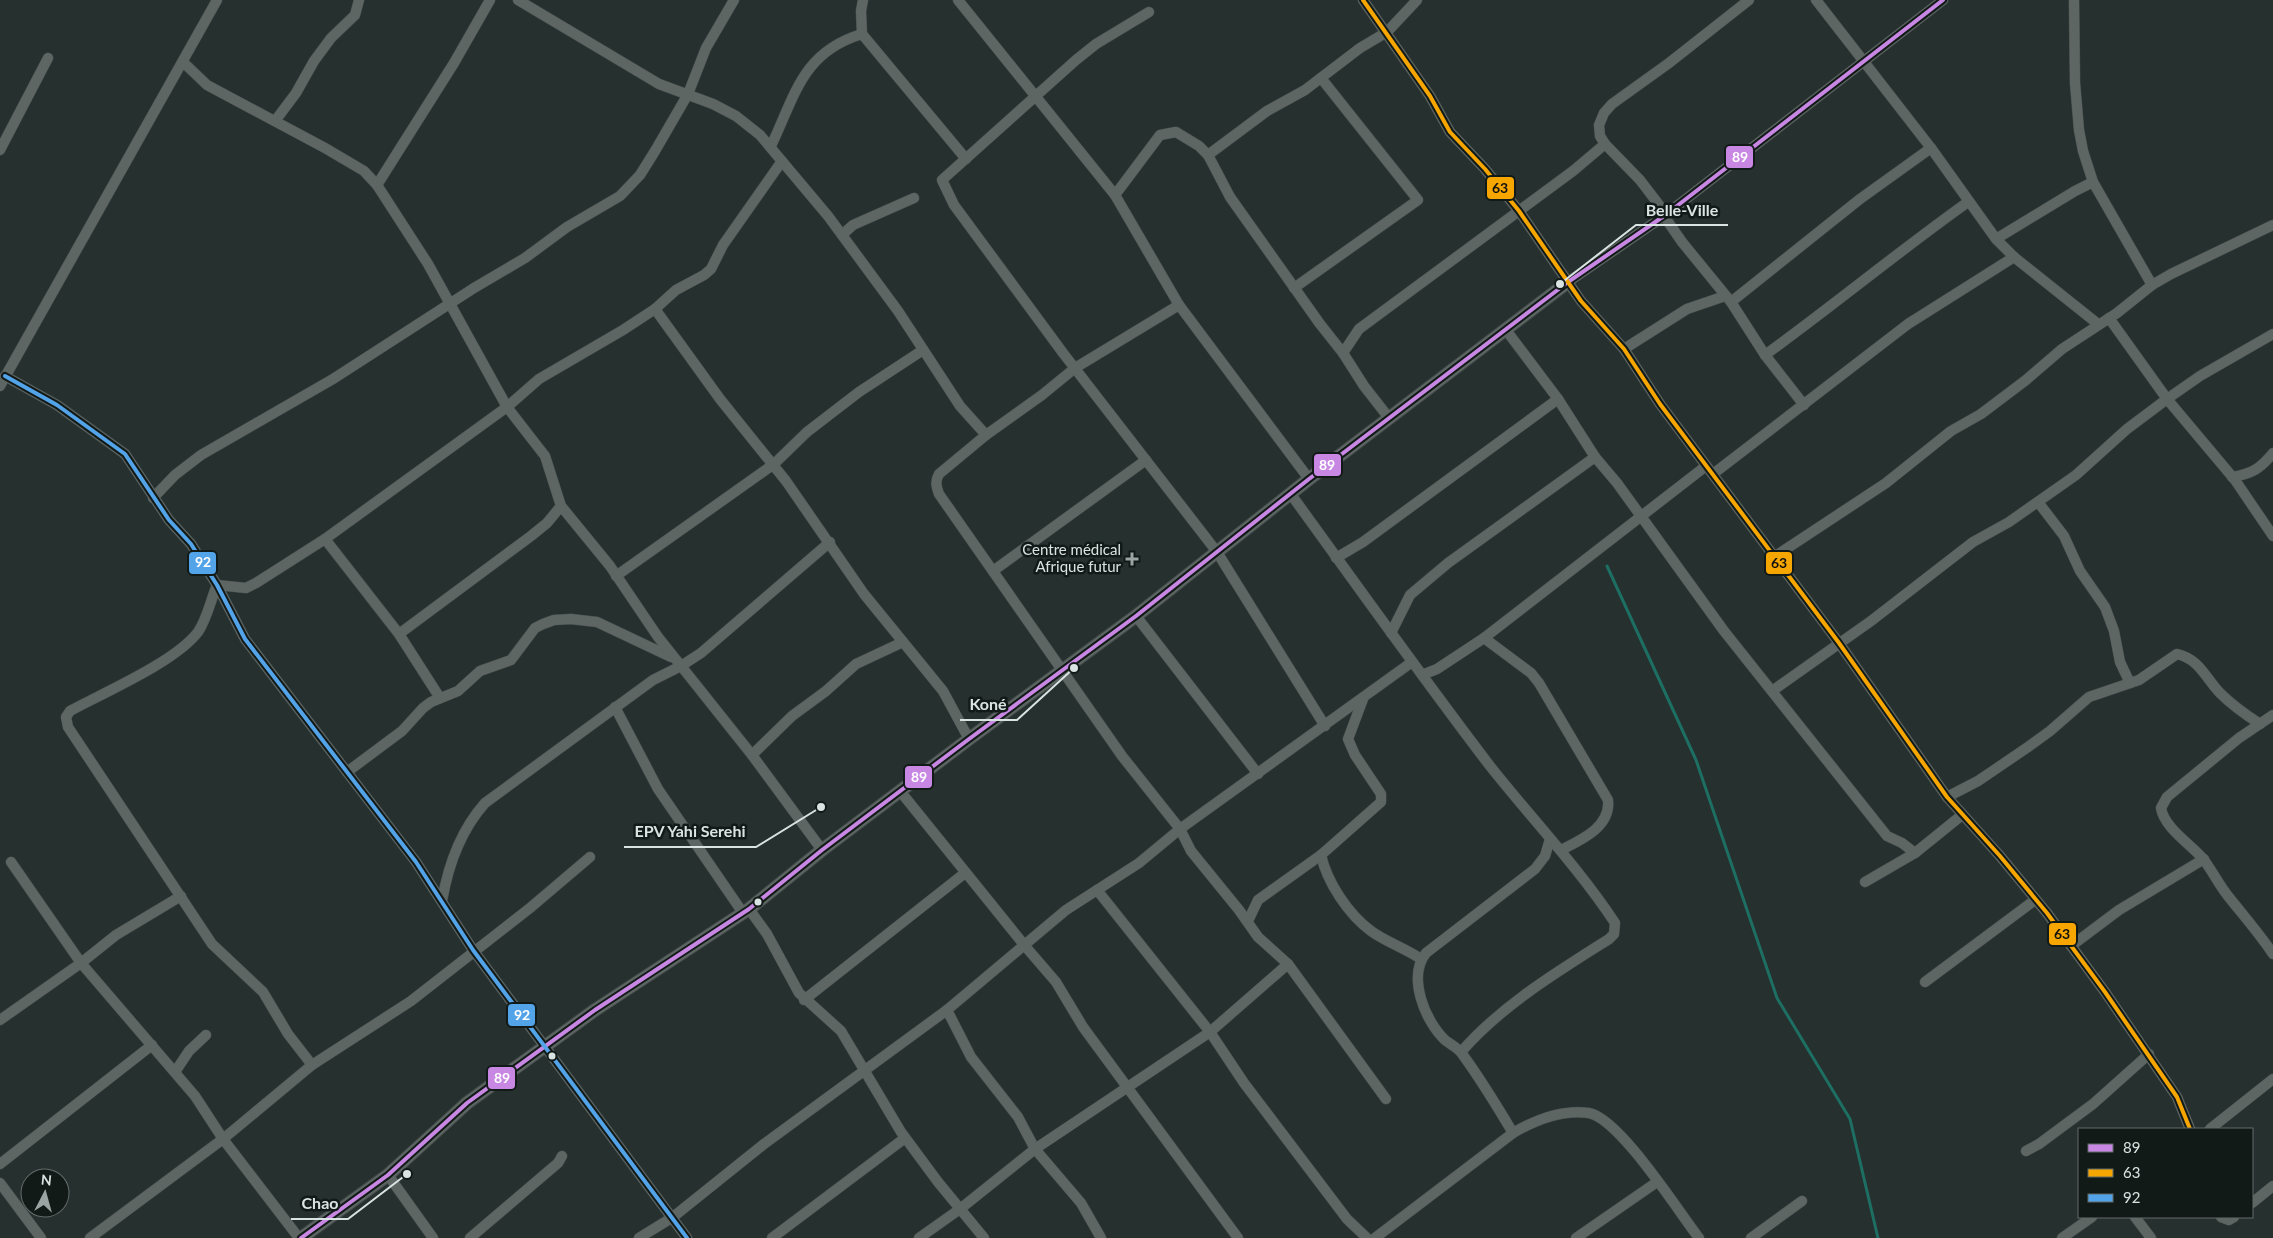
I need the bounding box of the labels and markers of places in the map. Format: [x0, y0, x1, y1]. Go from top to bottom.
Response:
callout: Belle-Ville [1636, 194, 1728, 225]
place label: Centre médical Afrique futur [1022, 540, 1122, 575]
marker: Centre médical Afrique futur [1125, 552, 1139, 566]
callout: Koné [960, 689, 1017, 720]
callout: EPV Yahi Serehi [624, 816, 756, 847]
unlabelled marker [753, 897, 763, 907]
unlabelled marker [547, 1051, 557, 1061]
callout: Chao [291, 1188, 348, 1219]

